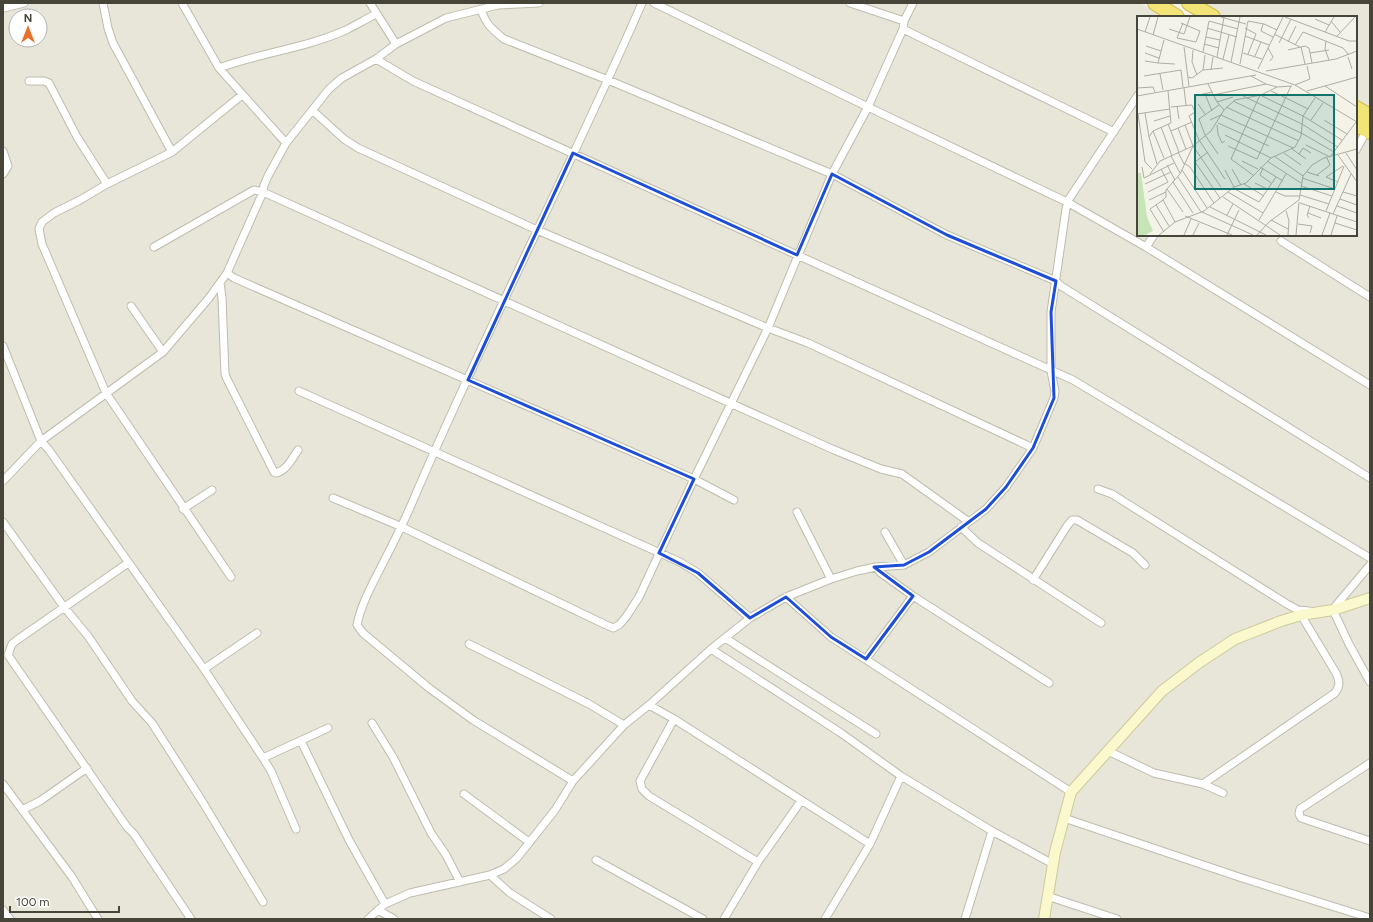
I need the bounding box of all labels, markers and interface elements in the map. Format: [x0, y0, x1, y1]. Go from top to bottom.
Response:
north arrow [8, 8, 48, 48]
text: N [24, 12, 32, 25]
inset map [1137, 16, 1357, 236]
scale bar [10, 888, 119, 914]
text: 100 m [16, 895, 50, 909]

